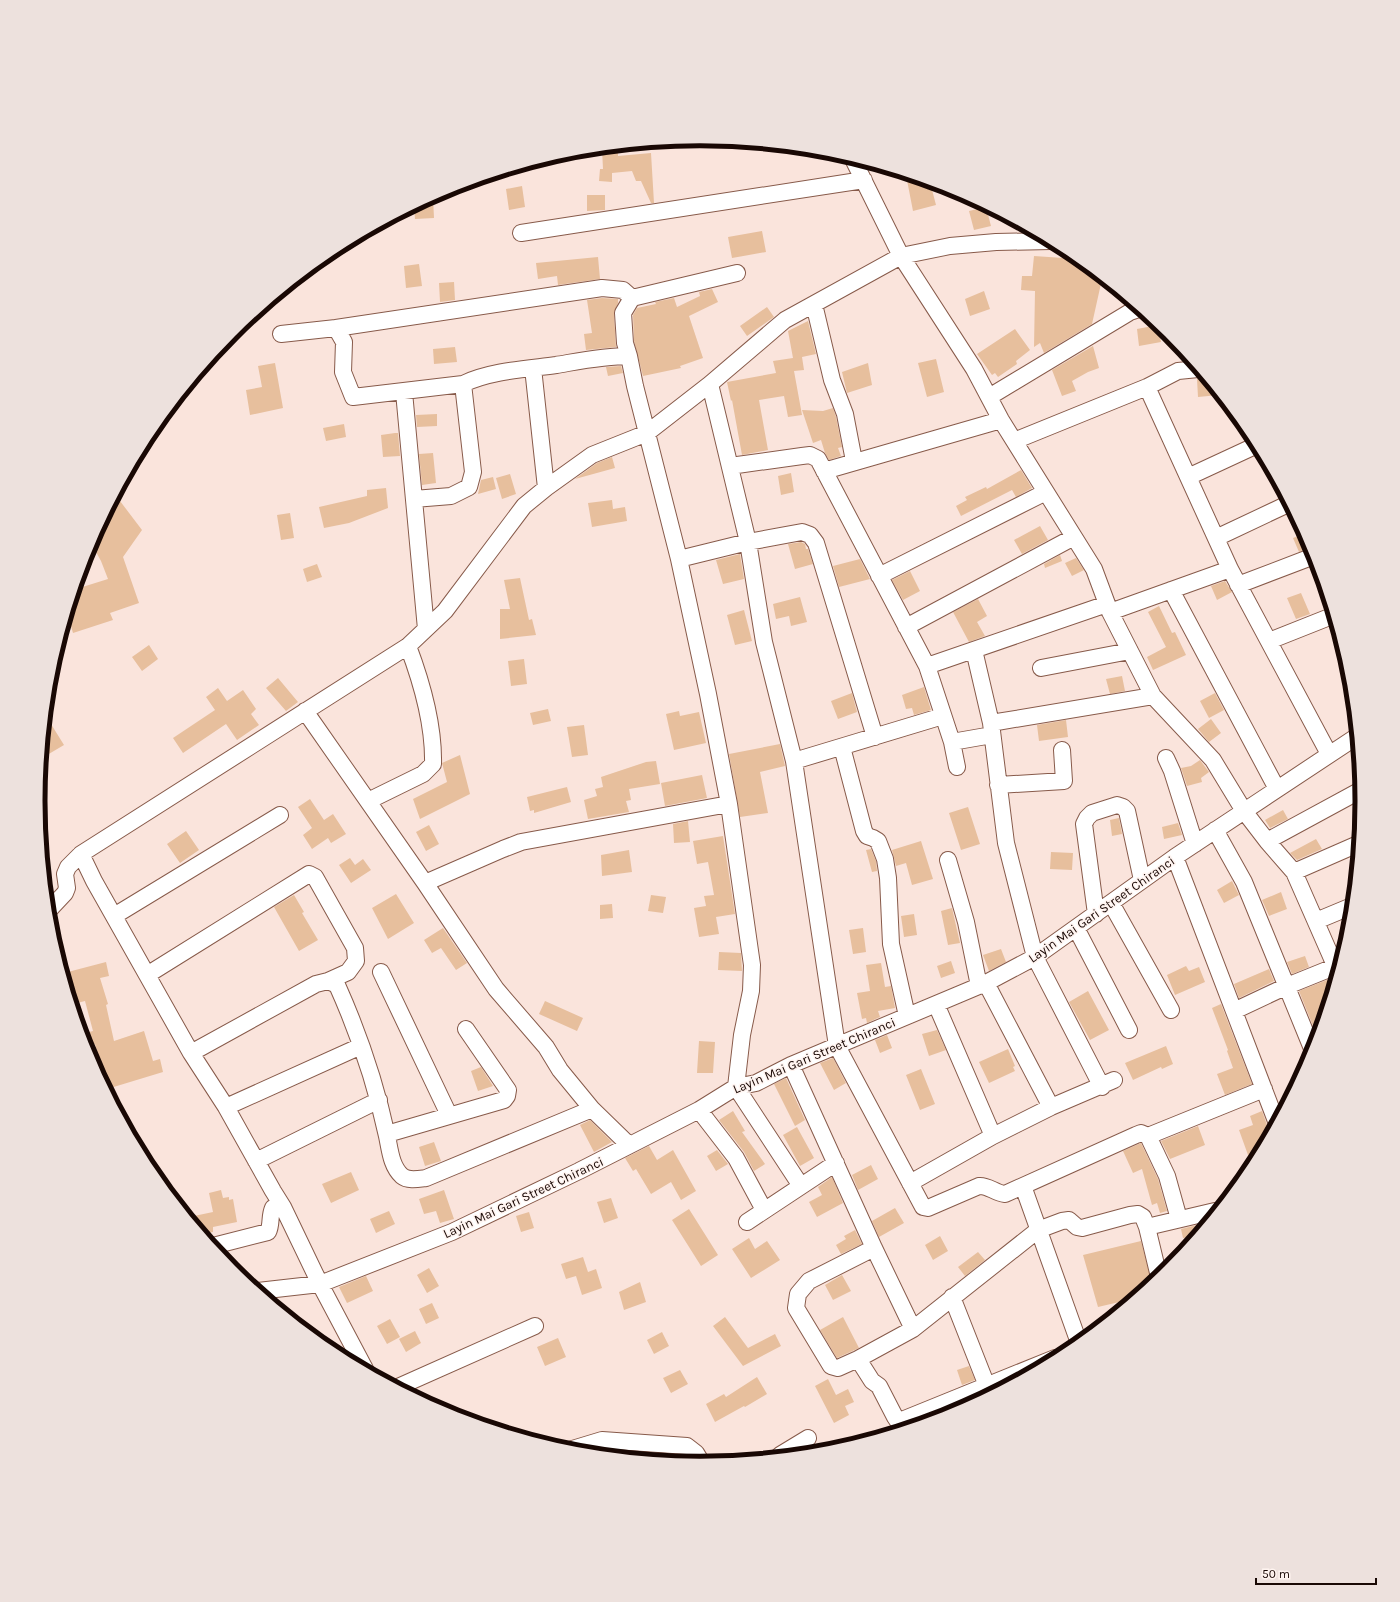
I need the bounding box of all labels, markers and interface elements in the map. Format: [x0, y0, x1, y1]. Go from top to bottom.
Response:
street label: Layin Mai Gari Street Chiranci [1025, 853, 1177, 966]
street label: Layin Mai Gari Street Chiranci [731, 1014, 898, 1097]
street label: Layin Mai Gari Street Chiranci [441, 1154, 606, 1241]
scale bar [1256, 1560, 1376, 1586]
text: 50 m [1262, 1567, 1290, 1581]

